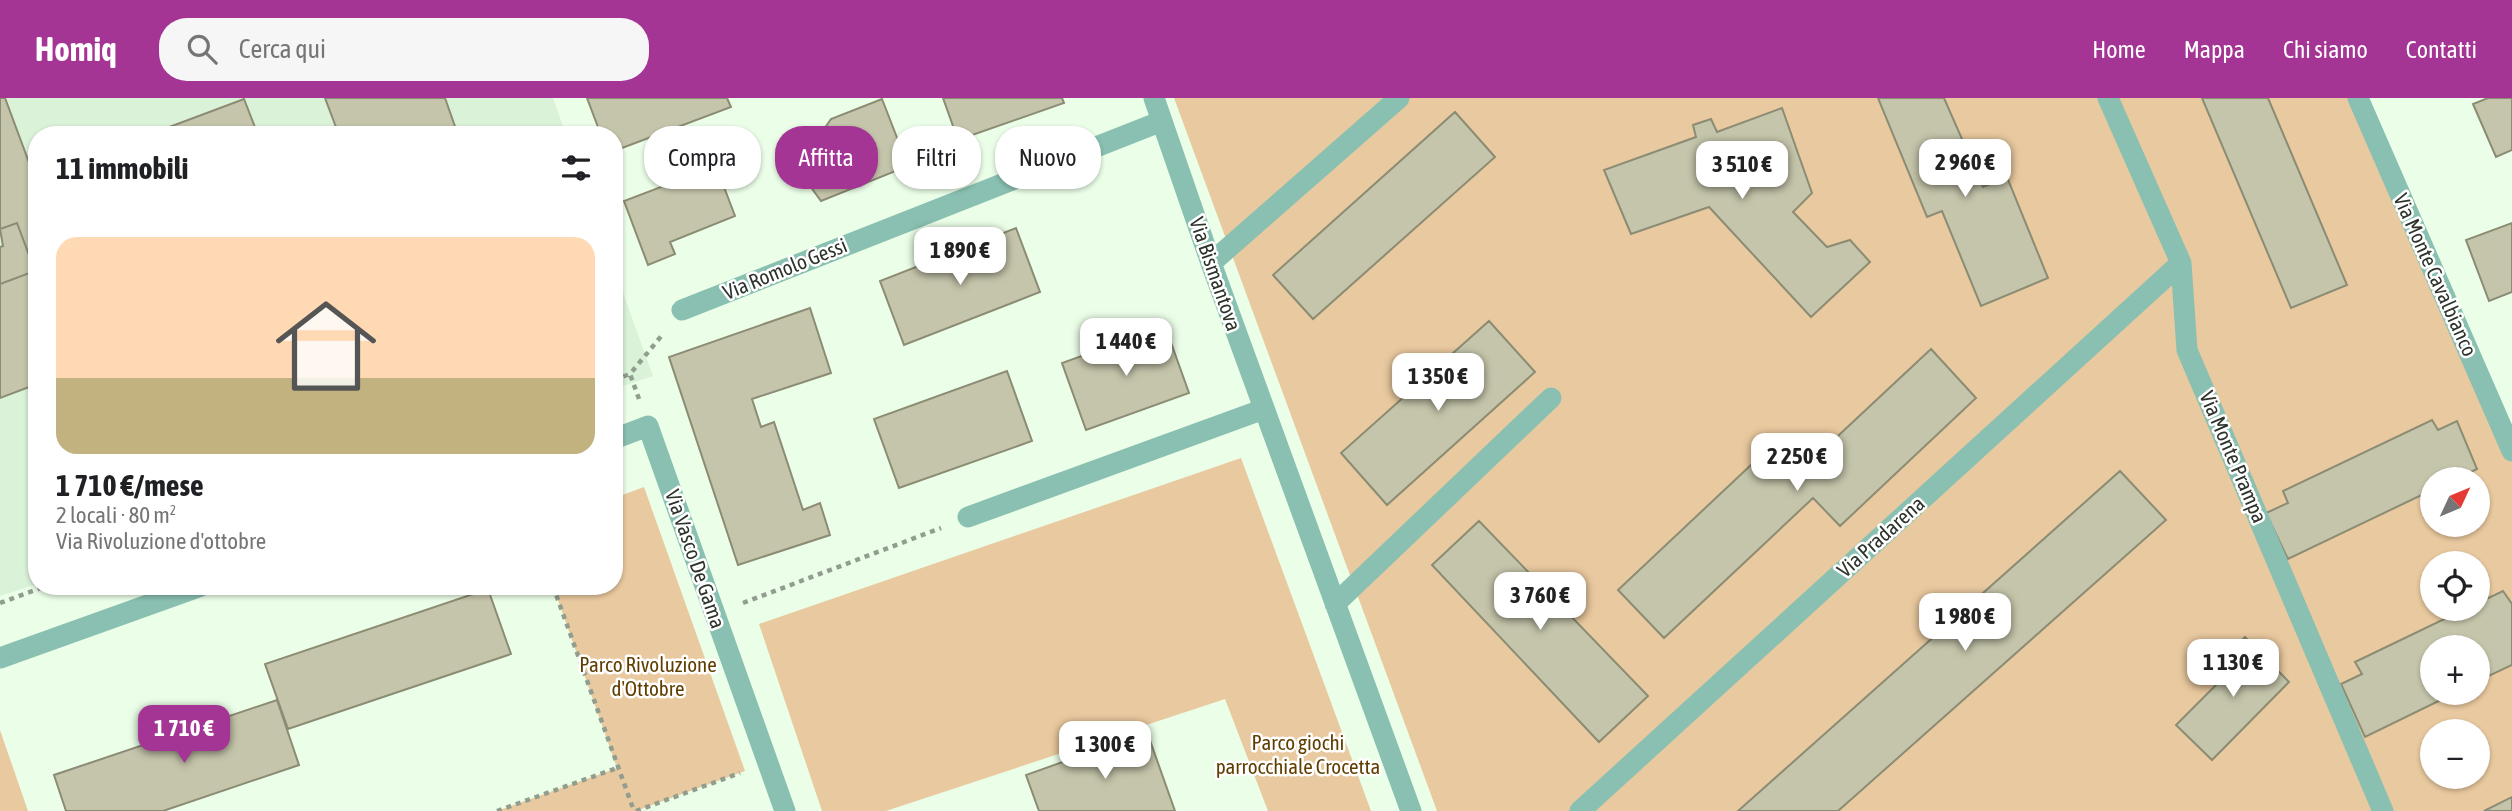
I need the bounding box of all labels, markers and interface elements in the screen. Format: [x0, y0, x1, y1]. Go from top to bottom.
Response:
search box [159, 18, 649, 81]
text: Homiq [35, 30, 117, 68]
icon: search [183, 30, 221, 68]
text: Cerca qui [239, 34, 326, 64]
text: Home [2092, 36, 2146, 63]
text: Mappa [2184, 36, 2245, 63]
text: Chi siamo [2283, 36, 2368, 63]
text: Contatti [2406, 36, 2477, 63]
chip: Compra [644, 126, 761, 189]
chip: Affitta [775, 126, 878, 189]
chip: Filtri [892, 126, 981, 189]
chip: Nuovo [995, 126, 1101, 189]
pin: 2 960 € [1900, 140, 2030, 199]
pin: 3 510 € [1677, 141, 1807, 201]
icon: filters [557, 149, 595, 187]
text: 2 960 € [1935, 149, 1995, 175]
text: 11 immobili [56, 151, 188, 185]
text: 3 510 € [1712, 151, 1772, 177]
street label: Via Monte Cavalbianco [2389, 190, 2483, 360]
street label: Via Bismantova [1185, 214, 1247, 334]
pin: 1 890 € [895, 228, 1025, 287]
street label: Via Romolo Gessi [719, 232, 850, 304]
text: 1 890 € [930, 237, 990, 263]
icon: home [263, 283, 389, 409]
pin: 1 440 € [1061, 318, 1191, 378]
text: 1 440 € [1096, 328, 1156, 354]
pin: 1 350 € [1373, 354, 1503, 413]
text: 1 350 € [1408, 363, 1468, 389]
street label: Via Monte Prampa [2195, 387, 2272, 526]
pin: 2 250 € [1732, 434, 1862, 493]
text: 2 250 € [1767, 443, 1827, 469]
north arrow [2420, 467, 2490, 537]
map controls [2420, 467, 2490, 789]
text: 1 710 €/mese [56, 468, 204, 502]
street label: Via Vasco De Gama [661, 486, 731, 631]
street label: Via Pradarena [1832, 491, 1929, 582]
text: 2 locali · 80 m² [56, 502, 176, 528]
text: Via Rivoluzione d'ottobre [56, 528, 266, 554]
button: locate [2420, 551, 2490, 621]
pin: 3 760 € [1475, 573, 1605, 632]
text: 3 760 € [1510, 582, 1570, 608]
pin: 1 980 € [1900, 594, 2030, 653]
text: 1 980 € [1935, 603, 1995, 629]
button: + [2420, 635, 2490, 705]
pin: 1 130 € [2168, 640, 2298, 699]
text: 1 130 € [2203, 649, 2263, 675]
park label: Parco Rivoluzione d'Ottobre [579, 652, 717, 700]
pin: 1 710 € [119, 706, 249, 765]
text: 1 710 € [154, 715, 214, 741]
button: − [2420, 719, 2490, 789]
pin: 1 300 € [1040, 722, 1170, 781]
park label: Parco giochi parrocchiale Crocetta [1216, 730, 1380, 778]
text: 1 300 € [1075, 731, 1135, 757]

